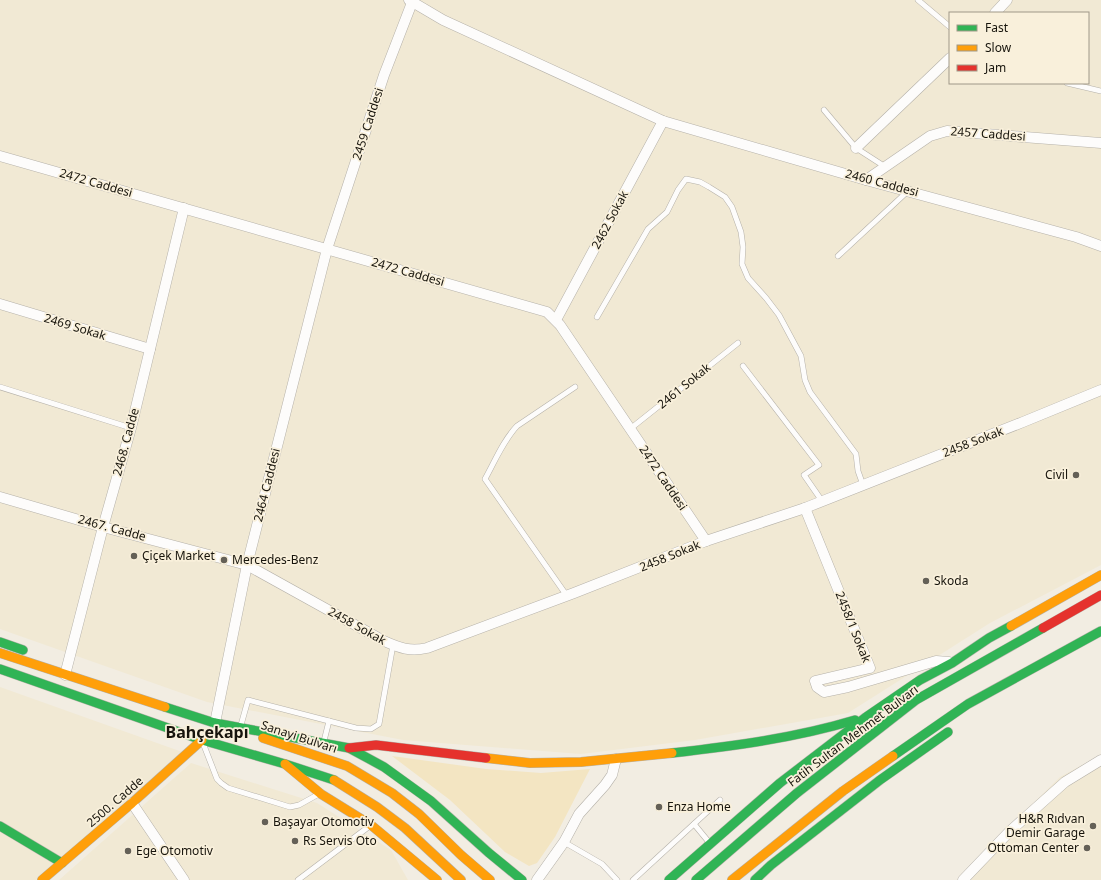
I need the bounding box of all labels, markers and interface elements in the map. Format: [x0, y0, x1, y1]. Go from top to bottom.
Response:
legend [949, 12, 1089, 84]
text: Fast [985, 19, 1009, 36]
text: Slow [985, 39, 1012, 56]
text: Jam [984, 59, 1006, 76]
street label: 2459 Caddesi [348, 85, 387, 162]
street label: 2457 Caddesi [950, 122, 1026, 145]
street label: 2472 Caddesi [58, 164, 135, 201]
street label: 2460 Caddesi [844, 165, 921, 200]
street label: 2462 Sokak [587, 187, 632, 252]
street label: 2472 Caddesi [370, 253, 447, 290]
street label: 2469 Sokak [42, 309, 109, 344]
street label: 2461 Sokak [653, 359, 714, 412]
street label: 2468. Cadde [108, 406, 143, 478]
street label: 2458 Sokak [940, 422, 1006, 461]
street label: 2472 Caddesi [635, 442, 692, 514]
street label: 2464 Caddesi [249, 446, 284, 523]
place label: Civil [1045, 466, 1068, 483]
marker: Civil [1071, 470, 1081, 480]
street label: 2467. Cadde [76, 510, 148, 545]
street label: 2458 Sokak [637, 535, 703, 575]
place label: Çiçek Market [142, 547, 215, 564]
marker: Çiçek Market [129, 551, 139, 561]
place label: Mercedes-Benz [232, 551, 319, 568]
marker: Mercedes-Benz [219, 555, 229, 565]
place label: Skoda [934, 572, 968, 589]
marker: Skoda [921, 576, 931, 586]
street label: 2458/1 Sokak [831, 589, 876, 665]
street label: 2458 Sokak [325, 603, 390, 649]
street label: Fatih Sultan Mehmet Bulvarı [784, 681, 921, 790]
street label: Sanayi Bulvarı [259, 716, 339, 757]
district label: Bahçekapı [166, 721, 248, 743]
street label: 2500. Cadde [83, 772, 147, 831]
place label: Enza Home [667, 798, 731, 815]
marker: Enza Home [654, 802, 664, 812]
place label: H&R Rıdvan Demir Garage [1006, 810, 1085, 841]
place label: Başayar Otomotiv [273, 813, 375, 830]
marker: Başayar Otomotiv [260, 817, 270, 827]
marker: H&R Rıdvan Demir Garage [1088, 821, 1098, 831]
place label: Rs Servis Oto [303, 832, 377, 849]
marker: Rs Servis Oto [290, 836, 300, 846]
place label: Ottoman Center [987, 839, 1079, 856]
place label: Ege Otomotiv [136, 842, 214, 859]
marker: Ottoman Center [1082, 843, 1092, 853]
marker: Ege Otomotiv [123, 846, 133, 856]

